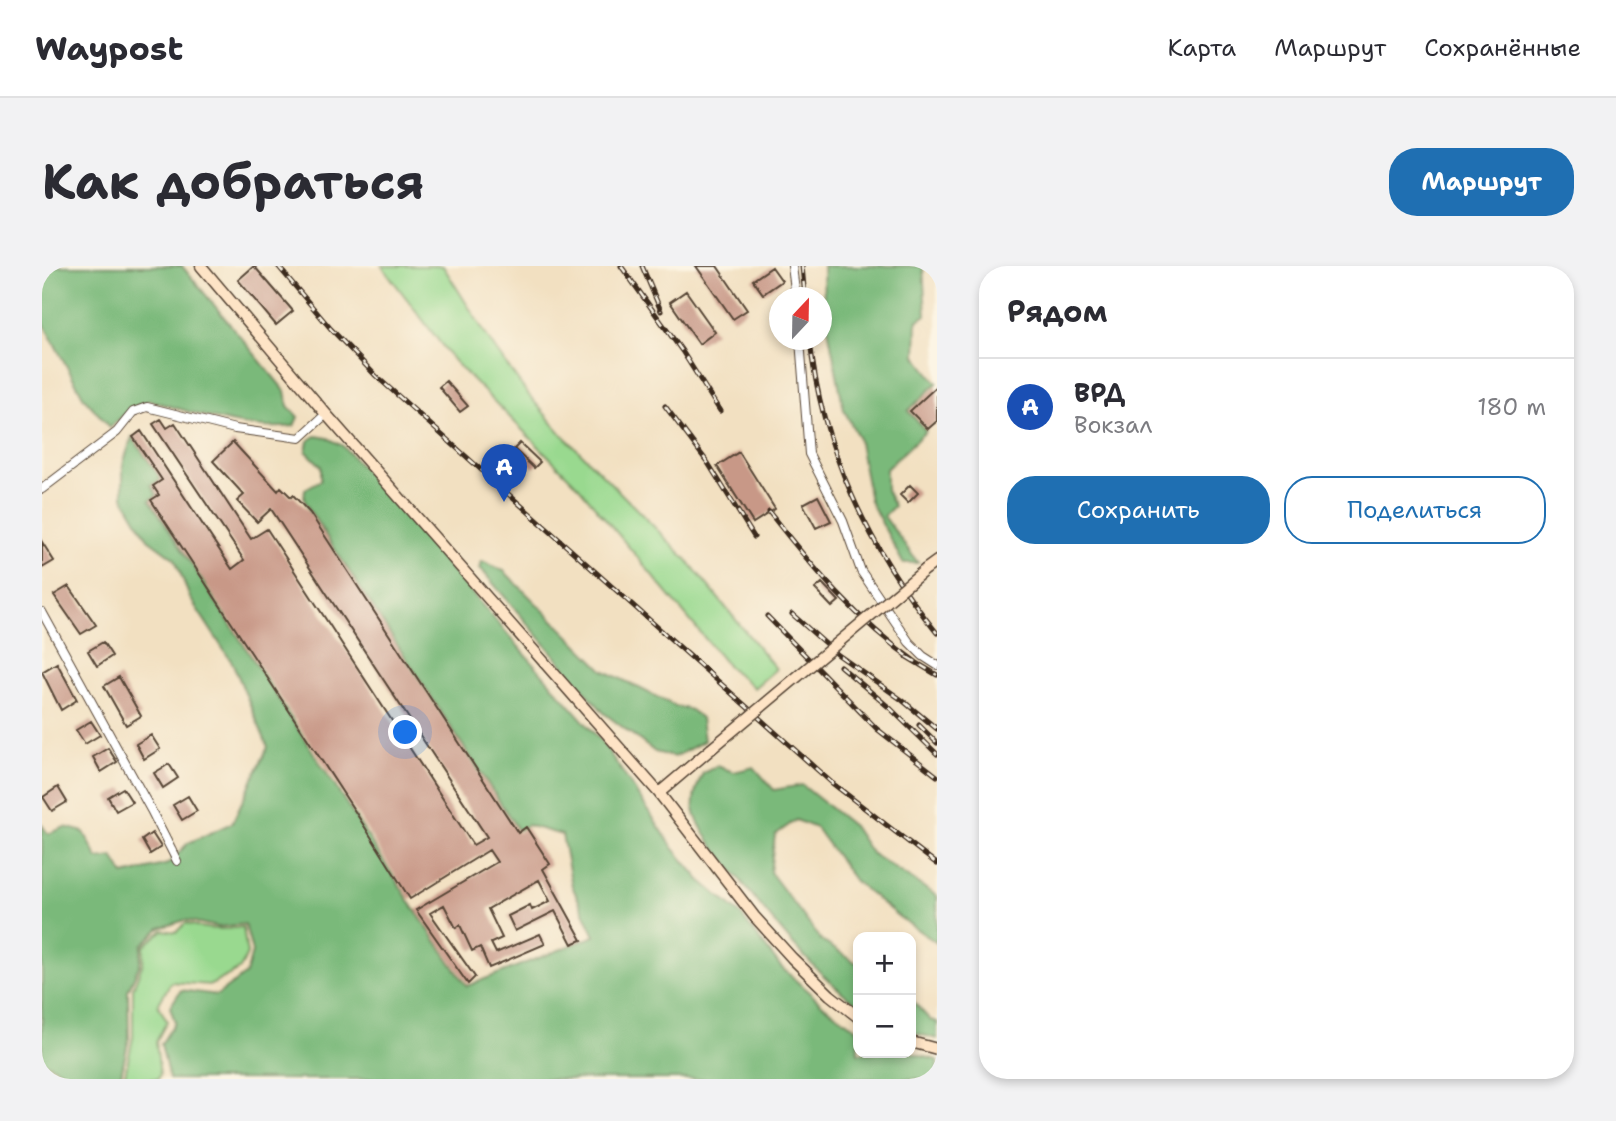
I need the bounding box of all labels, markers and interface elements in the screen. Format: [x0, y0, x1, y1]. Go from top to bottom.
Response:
text: Waypost [35, 26, 183, 71]
text: Карта [1168, 32, 1236, 64]
text: Маршрут [1274, 32, 1386, 64]
text: Сохранённые [1424, 32, 1581, 64]
button: Маршрут [1389, 148, 1574, 216]
text: Как добраться [42, 149, 424, 215]
north arrow [769, 287, 832, 350]
text: Рядом [1007, 291, 1107, 332]
text: ВРД [1074, 375, 1125, 410]
text: A [1021, 392, 1039, 422]
text: 180 m [1477, 392, 1546, 422]
text: Вокзал [1074, 410, 1152, 440]
pin: A [481, 444, 527, 502]
button: Сохранить [1007, 476, 1270, 544]
button: Поделиться [1284, 476, 1546, 544]
your location [388, 715, 422, 749]
map controls [853, 932, 916, 1058]
button: + [853, 932, 916, 995]
button: − [853, 995, 916, 1058]

